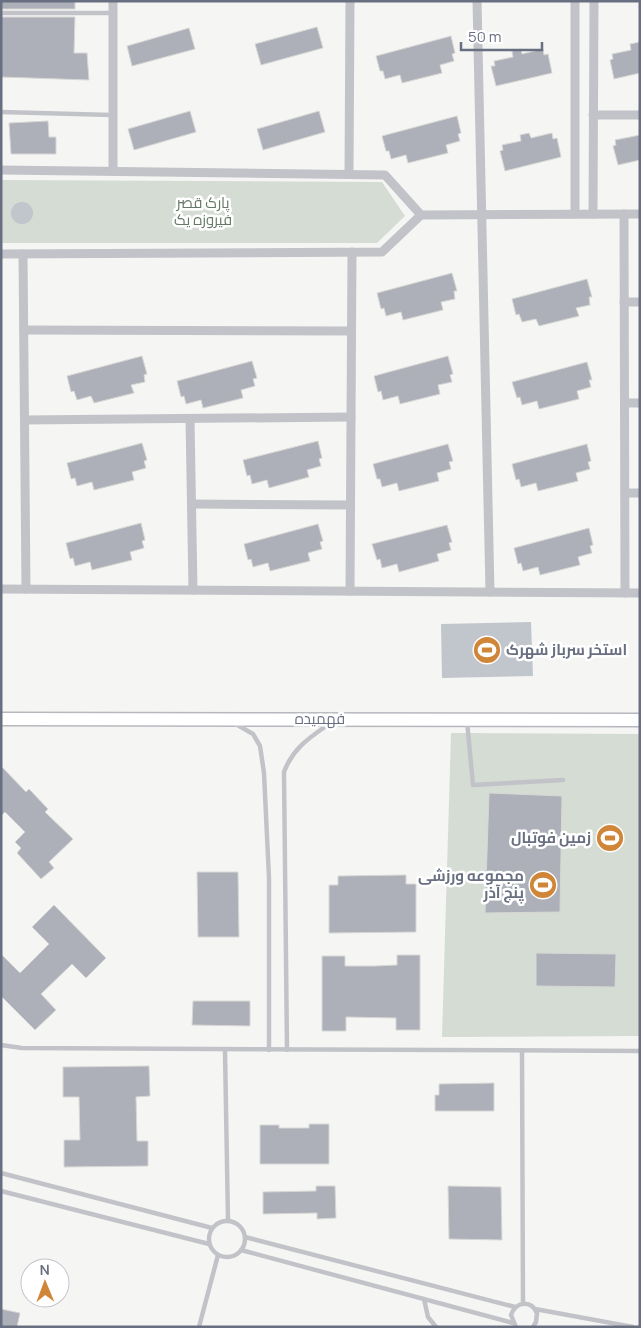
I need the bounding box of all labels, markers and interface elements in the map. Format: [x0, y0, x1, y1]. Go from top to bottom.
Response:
scale bar [461, 20, 542, 52]
text: 50 m [468, 26, 502, 47]
park label: پارک قصر فیروزه یک [174, 192, 232, 230]
sports icon: استخر سرباز شهرک [472, 635, 502, 665]
place label: استخر سرباز شهرک [506, 639, 627, 660]
street label: فهمیده [295, 708, 345, 729]
sports icon: زمین فوتبال [595, 823, 625, 853]
place label: زمین فوتبال [511, 827, 591, 848]
place label: مجموعه ورزشی پنج آذر [418, 865, 525, 904]
sports icon: مجموعه ورزشی پنج آذر [528, 870, 558, 900]
north arrow [20, 1258, 70, 1308]
text: N [40, 1260, 50, 1279]

